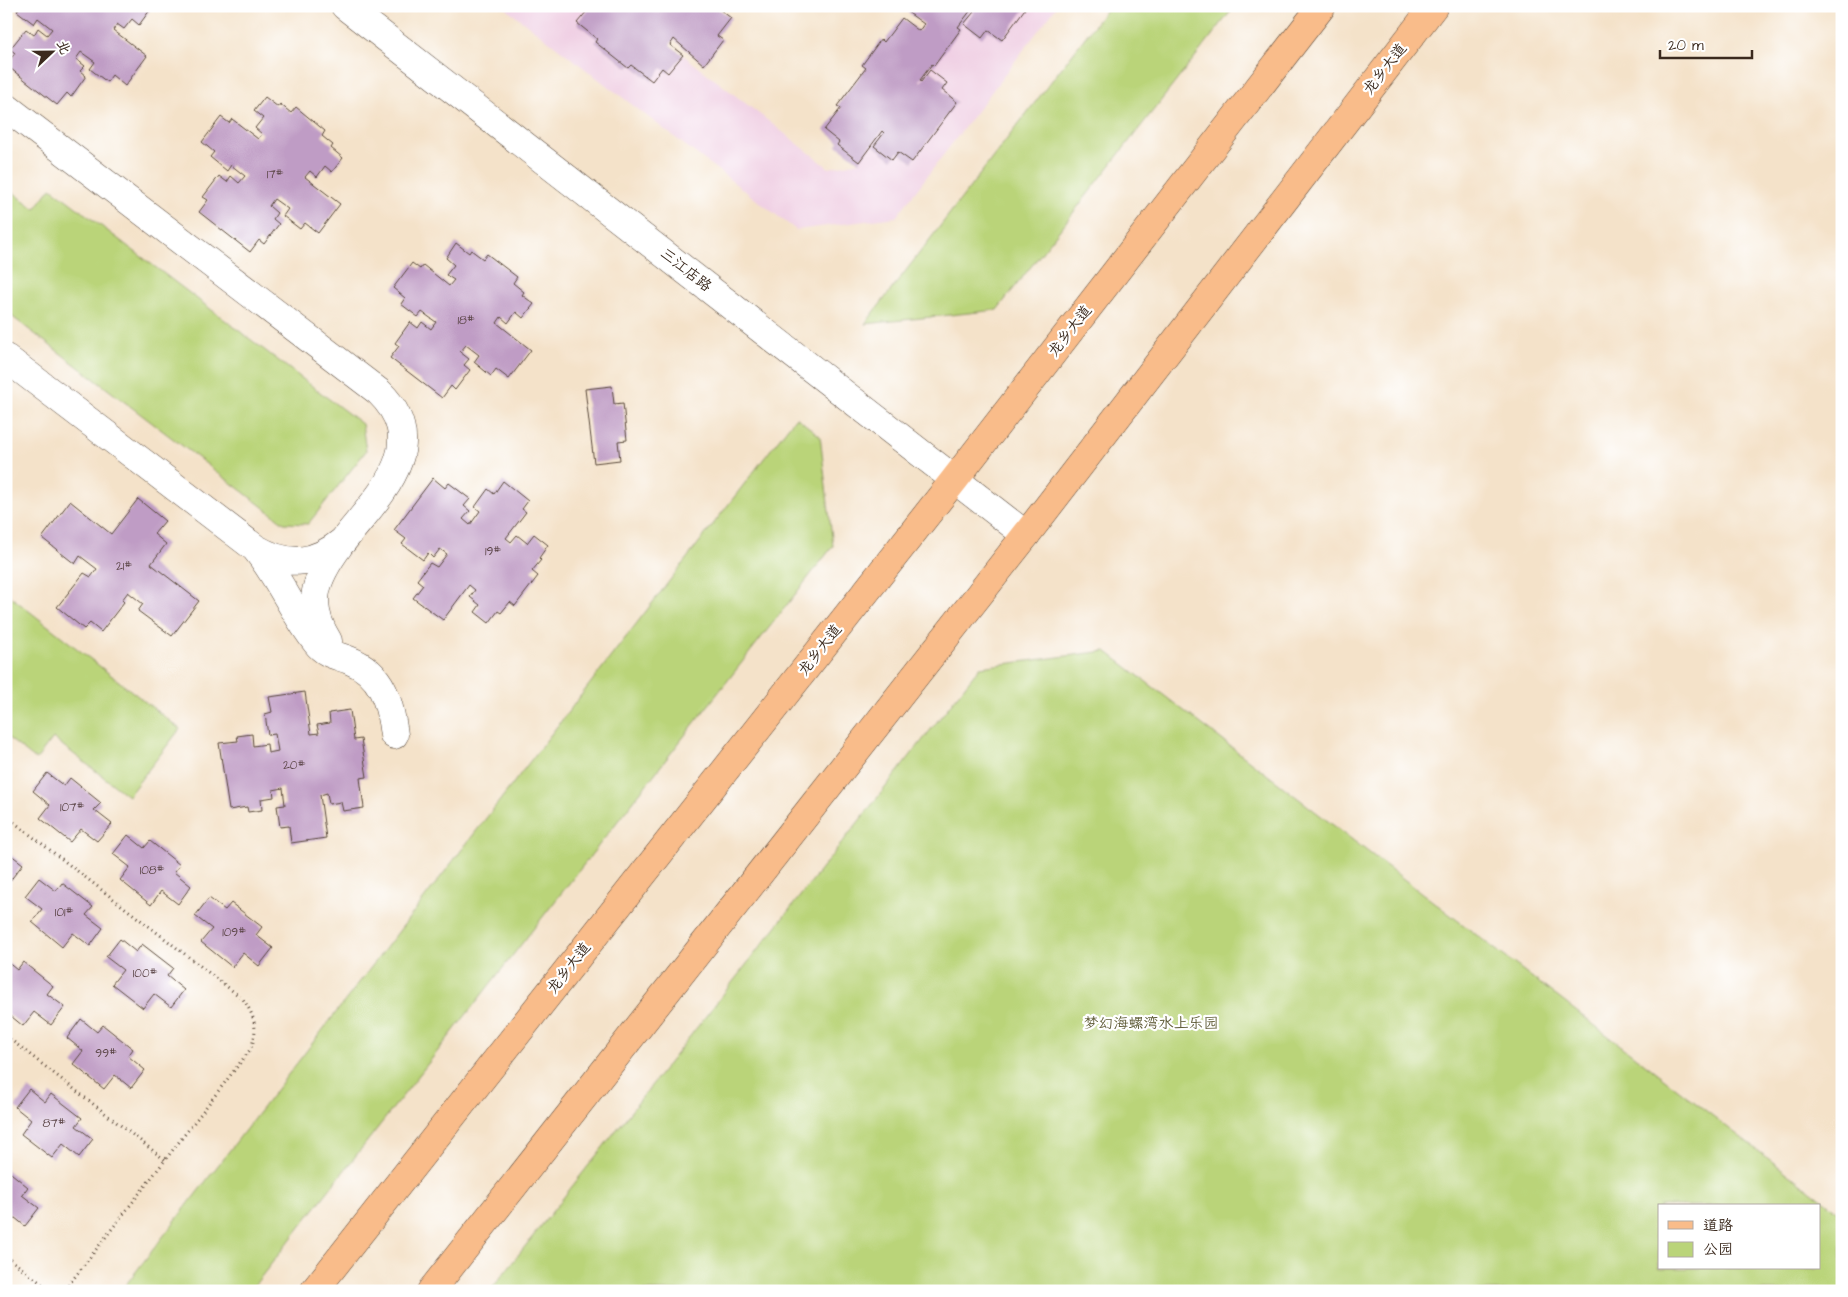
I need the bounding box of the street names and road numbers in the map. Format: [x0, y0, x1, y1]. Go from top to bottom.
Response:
street label: 龙乡大道 [1358, 39, 1412, 99]
street label: 三江店路 [656, 243, 716, 297]
street label: 龙乡大道 [1043, 301, 1097, 361]
street label: 龙乡大道 [793, 620, 847, 680]
street label: 龙乡大道 [542, 938, 596, 998]

